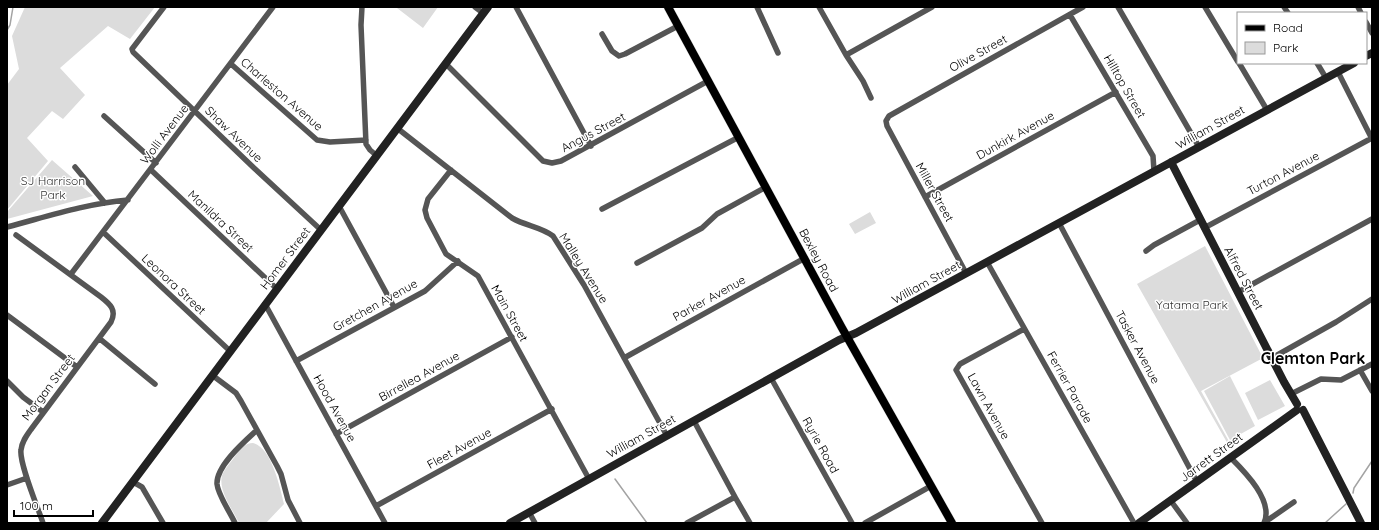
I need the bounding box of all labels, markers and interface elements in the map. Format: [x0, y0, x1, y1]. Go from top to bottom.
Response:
legend [1237, 12, 1367, 64]
text: Road [1273, 20, 1303, 35]
street label: Olive Street [947, 31, 1009, 75]
text: Park [1273, 40, 1298, 55]
street label: Hilltop Street [1101, 51, 1149, 121]
street label: Charleston Avenue [238, 54, 326, 134]
street label: Wolli Avenue [137, 101, 192, 167]
street label: William Street [1173, 102, 1247, 152]
street label: Shaw Avenue [202, 103, 266, 165]
street label: Dunkirk Avenue [973, 107, 1057, 163]
street label: Angus Street [558, 109, 628, 155]
street label: Turton Avenue [1244, 148, 1322, 198]
street label: Miller Street [913, 160, 957, 224]
park label: SJ Harrison Park [21, 173, 85, 202]
street label: Manildra Street [185, 187, 257, 255]
street label: Homer Street [257, 224, 313, 292]
street label: Bexley Road [796, 226, 842, 294]
street label: Malley Avenue [556, 230, 612, 306]
street label: Alfred Street [1221, 244, 1267, 312]
street label: Leonora Street [139, 250, 209, 318]
street label: William Street [889, 257, 963, 307]
street label: Parker Avenue [670, 272, 748, 324]
street label: Gretchen Avenue [330, 275, 420, 334]
street label: Main Street [488, 282, 532, 344]
park label: Yatama Park [1156, 297, 1228, 312]
street label: Tasker Avenue [1112, 308, 1164, 386]
street label: Birrellea Avenue [376, 348, 462, 404]
street label: Ferrier Parade [1044, 348, 1096, 426]
district label: Clemton Park [1261, 348, 1365, 368]
street label: Morgan Street [18, 351, 78, 423]
street label: Lawn Avenue [965, 370, 1014, 442]
street label: Hood Avenue [310, 372, 360, 445]
street label: William Street [604, 411, 678, 461]
street label: Ryrie Road [799, 414, 843, 476]
street label: Fleet Avenue [424, 424, 494, 472]
street label: Jarrett Street [1177, 429, 1245, 485]
scale bar [14, 492, 93, 518]
text: 100 m [20, 498, 53, 513]

